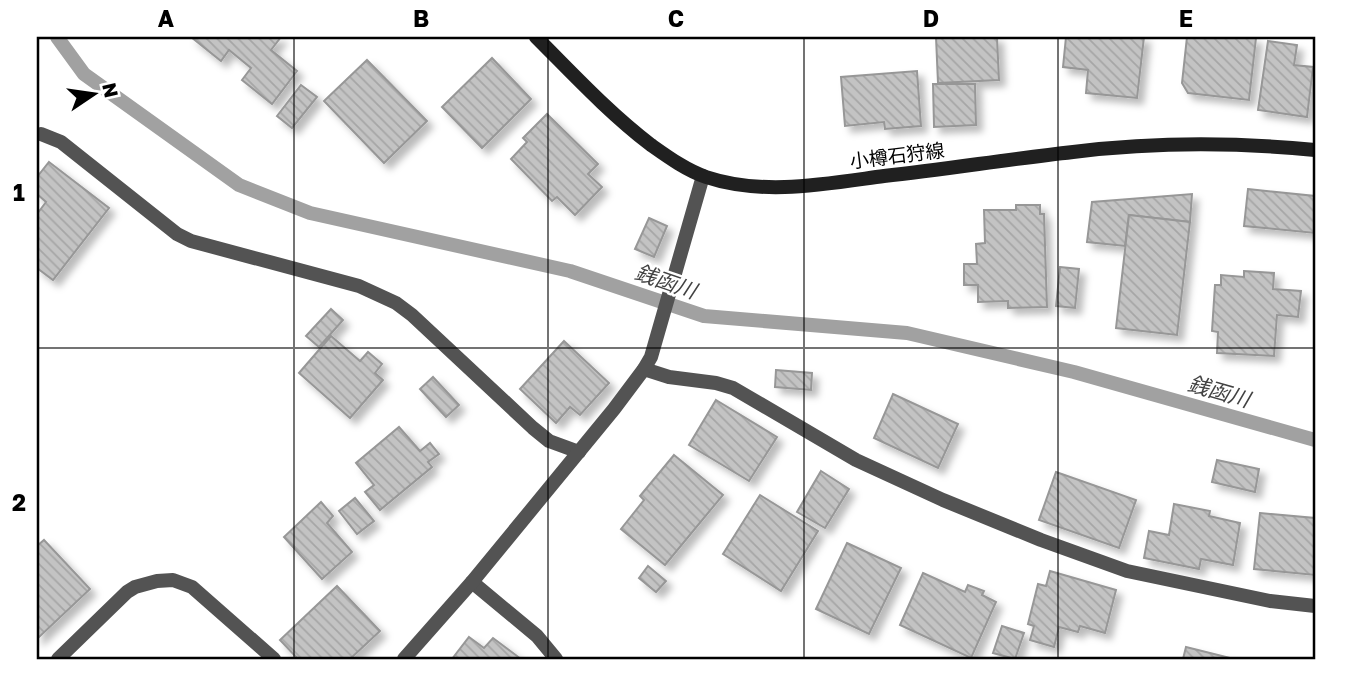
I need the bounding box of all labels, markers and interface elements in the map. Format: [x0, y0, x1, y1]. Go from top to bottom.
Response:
text: A [158, 4, 175, 32]
text: B [413, 4, 429, 32]
text: C [668, 4, 684, 32]
text: D [923, 4, 939, 32]
text: E [1179, 4, 1193, 32]
north arrow [60, 60, 130, 130]
text: N [98, 80, 124, 100]
street label: 小樽石狩線 [848, 138, 946, 172]
text: 1 [13, 178, 25, 206]
water label: 銭函川 [632, 258, 702, 304]
water label: 銭函川 [1185, 370, 1255, 413]
text: 2 [12, 488, 26, 516]

